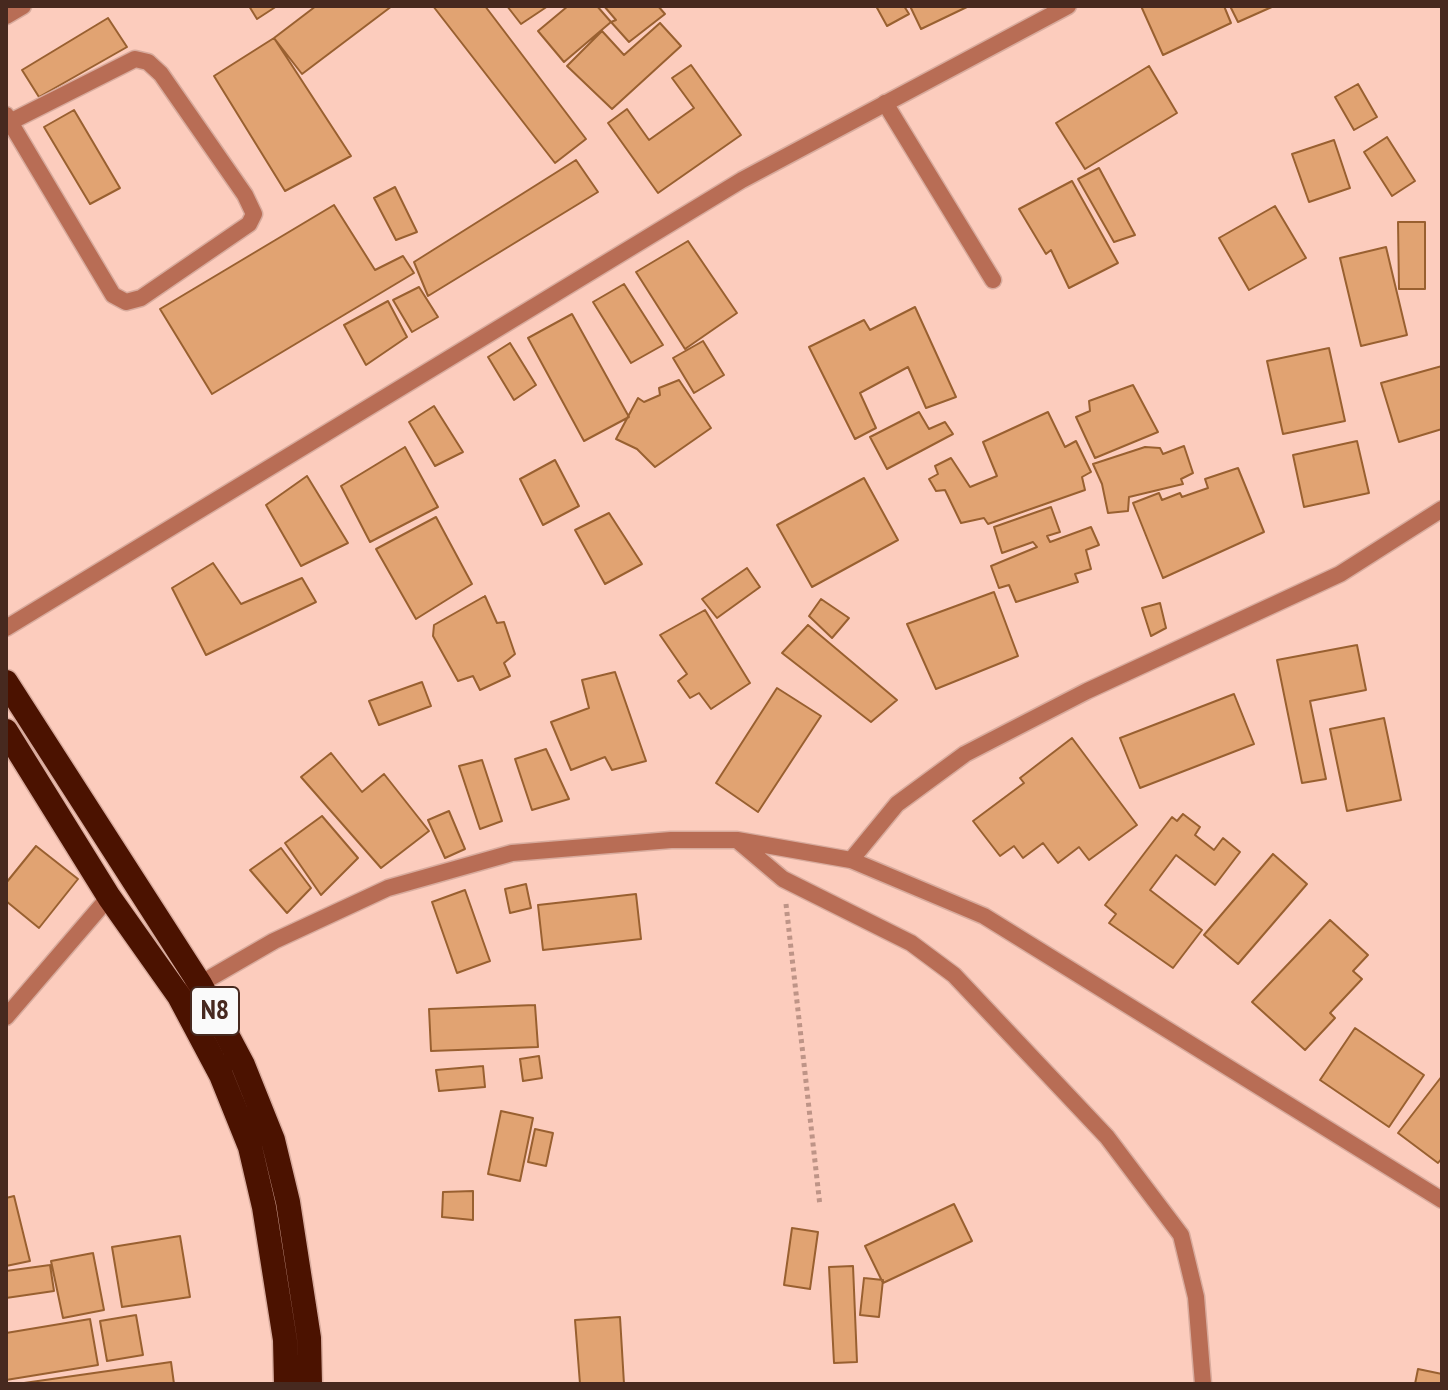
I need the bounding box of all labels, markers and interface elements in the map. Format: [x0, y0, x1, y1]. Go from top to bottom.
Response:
road number: N8 [191, 987, 239, 1035]

